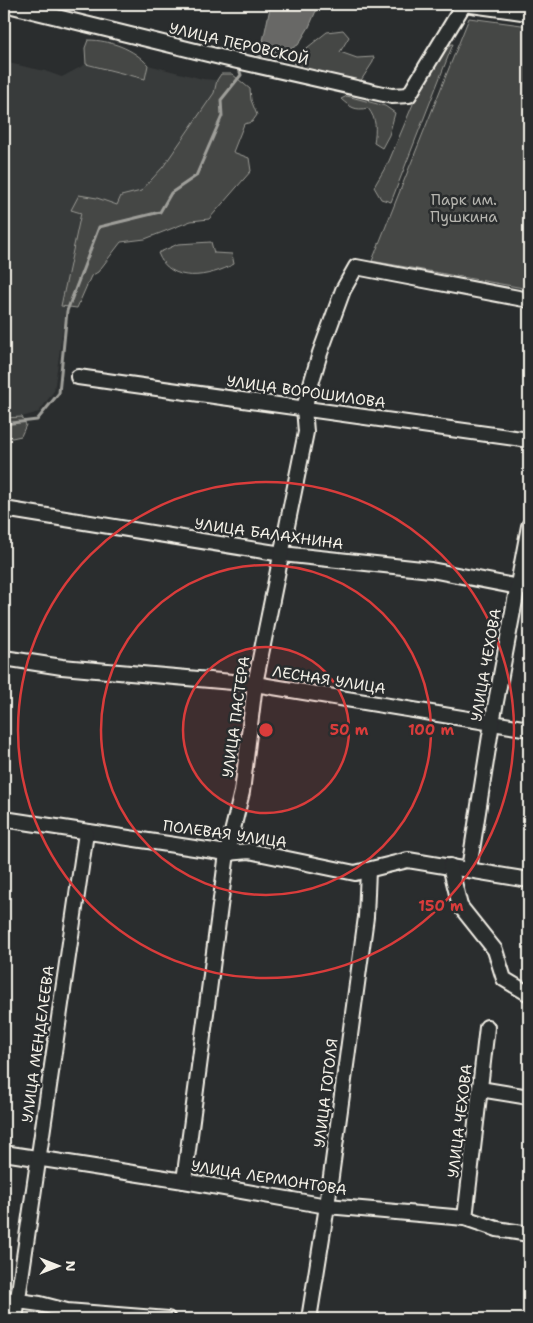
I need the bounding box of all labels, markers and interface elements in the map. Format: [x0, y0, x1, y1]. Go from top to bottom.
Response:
street label: УЛИЦА ПЕРОВСКОЙ [167, 17, 311, 70]
park label: Парк им. Пушкина [430, 190, 498, 227]
street label: УЛИЦА ВОРОШИЛОВА [225, 371, 387, 413]
street label: УЛИЦА БАЛАХНИНА [193, 514, 345, 554]
street label: УЛИЦА ЧЕХОВА [466, 607, 506, 723]
street label: УЛИЦА ПАСТЕРА [218, 655, 254, 779]
street label: ЛЕСНАЯ УЛИЦА [271, 661, 387, 699]
text: 50 m [330, 720, 369, 740]
text: 100 m [408, 720, 454, 740]
centre of rings [257, 721, 275, 739]
street label: ПОЛЕВАЯ УЛИЦА [162, 815, 288, 853]
text: 150 m [418, 896, 464, 916]
street label: УЛИЦА МЕНДЕЛЕЕВА [17, 964, 59, 1124]
street label: УЛИЦА ГОГОЛЯ [309, 1037, 343, 1149]
street label: УЛИЦА ЧЕХОВА [443, 1063, 477, 1179]
street label: УЛИЦА ЛЕРМОНТОВА [190, 1156, 348, 1200]
north arrow [32, 1240, 82, 1290]
text: N [62, 1260, 80, 1272]

